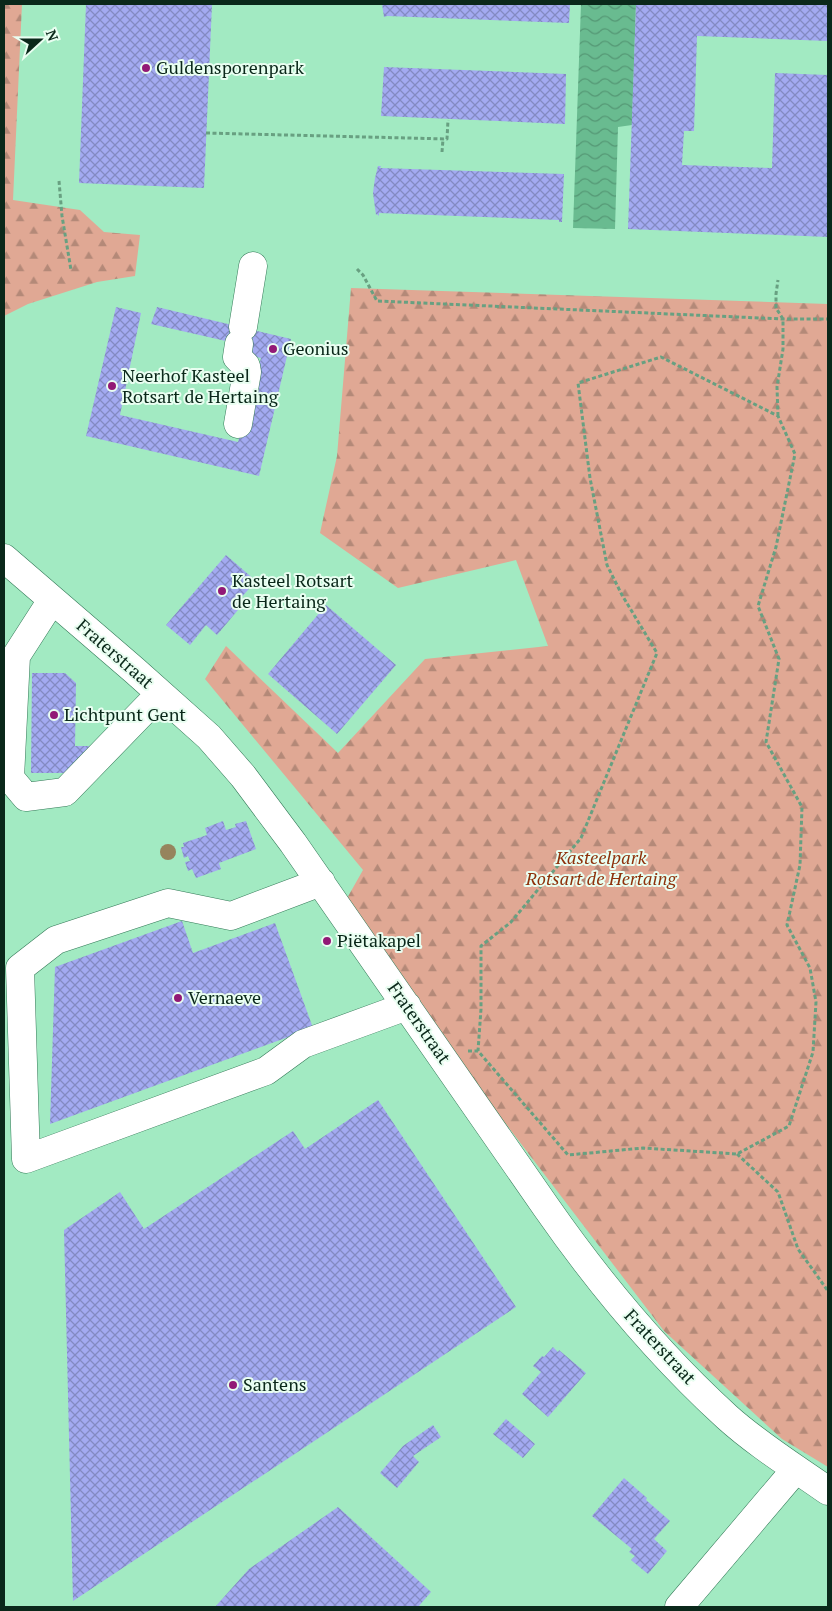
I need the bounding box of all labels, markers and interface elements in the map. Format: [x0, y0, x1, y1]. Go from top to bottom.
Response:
north arrow [15, 15, 65, 65]
text: N [42, 27, 64, 44]
place label: Guldensporenpark [156, 55, 305, 79]
marker: Guldensporenpark [140, 62, 152, 74]
place label: Geonius [283, 336, 349, 360]
marker: Geonius [267, 343, 279, 355]
place label: Neerhof Kasteel Rotsart de Hertaing [122, 363, 279, 408]
marker: Neerhof Kasteel Rotsart de Hertaing [106, 380, 118, 392]
place label: Kasteel Rotsart de Hertaing [232, 568, 353, 613]
marker: Kasteel Rotsart de Hertaing [216, 585, 228, 597]
street label: Fraterstraat [72, 613, 159, 694]
place label: Lichtpunt Gent [64, 702, 186, 726]
marker: Lichtpunt Gent [48, 709, 60, 721]
park label: Kasteelpark Rotsart de Hertaing [525, 845, 677, 890]
place label: Piëtakapel [337, 928, 421, 952]
marker: Piëtakapel [321, 935, 333, 947]
street label: Fraterstraat [383, 977, 457, 1068]
place label: Vernaeve [188, 985, 261, 1009]
marker: Vernaeve [172, 992, 184, 1004]
street label: Fraterstraat [620, 1304, 702, 1389]
place label: Santens [243, 1372, 307, 1396]
marker: Santens [227, 1379, 239, 1391]

